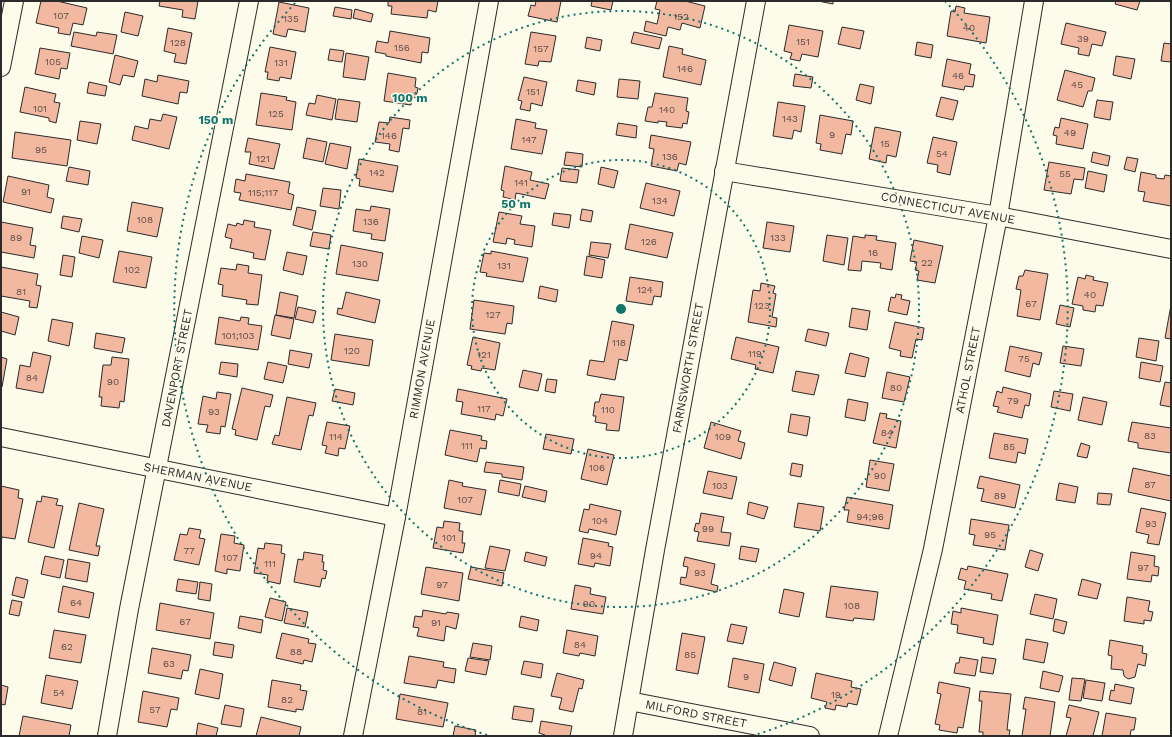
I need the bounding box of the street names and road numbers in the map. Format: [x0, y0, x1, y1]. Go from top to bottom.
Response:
street label: CONNECTICUT AVENUE [880, 189, 1017, 227]
street label: FARNSWORTH STREET [670, 302, 706, 434]
street label: DAVENPORT STREET [159, 308, 195, 428]
street label: RIMMON AVENUE [406, 318, 438, 420]
street label: ATHOL STREET [953, 326, 983, 414]
street label: SHERMAN AVENUE [143, 460, 254, 494]
street label: MILFORD STREET [644, 697, 748, 731]

